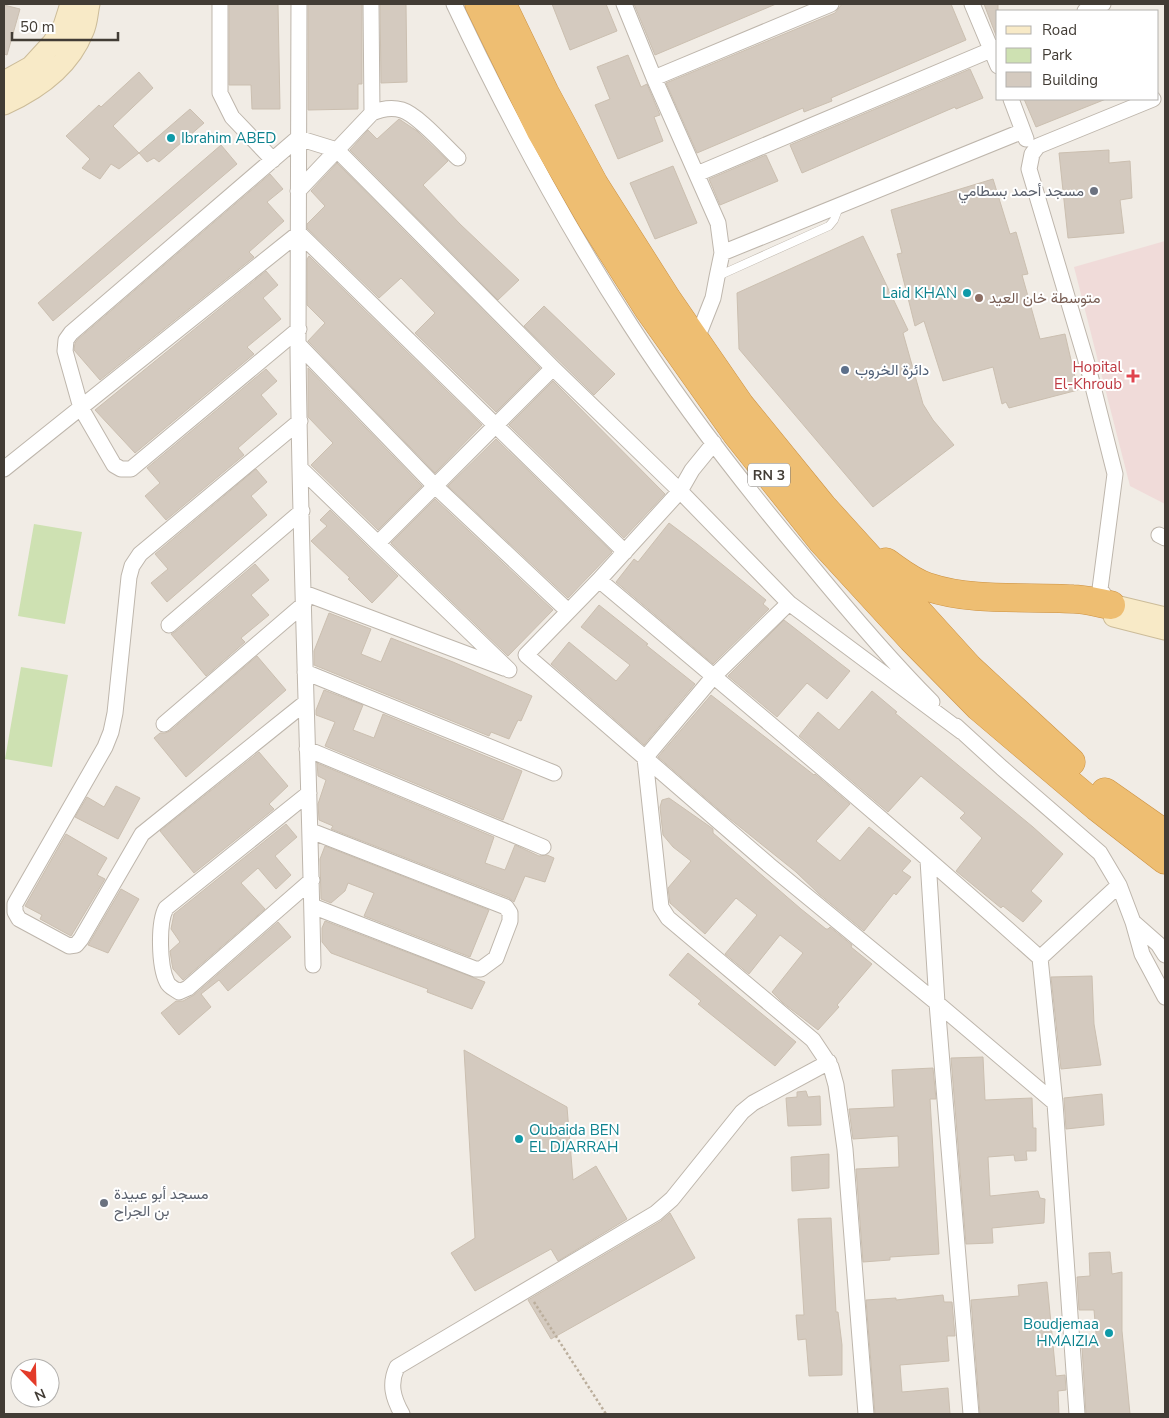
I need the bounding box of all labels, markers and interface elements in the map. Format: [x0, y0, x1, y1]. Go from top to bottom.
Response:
scale bar [12, 10, 119, 42]
legend [996, 10, 1159, 100]
text: 50 m [20, 17, 55, 37]
text: Road [1042, 20, 1077, 40]
text: Park [1042, 45, 1072, 65]
text: Building [1042, 70, 1098, 90]
place label: Ibrahim ABED [181, 128, 276, 148]
marker: Ibrahim ABED [165, 132, 177, 144]
place label: مسجد أحمد بسطامي [958, 181, 1084, 204]
marker: مسجد أحمد بسطامي [1088, 185, 1100, 197]
place label: Laid KHAN [882, 283, 957, 303]
marker: Laid KHAN [961, 287, 973, 299]
place label: متوسطة خان العيد [989, 288, 1100, 308]
marker: متوسطة خان العيد [973, 292, 985, 304]
place label: Hopital El-Khroub [1054, 357, 1123, 394]
place label: دائرة الخروب [855, 360, 929, 380]
marker: دائرة الخروب [839, 364, 851, 376]
marker: Hopital El-Khroub [1126, 369, 1140, 383]
road number: RN 3 [748, 464, 790, 486]
place label: Oubaida BEN EL DJARRAH [529, 1120, 620, 1157]
marker: Oubaida BEN EL DJARRAH [513, 1133, 525, 1145]
place label: مسجد أبو عبيدة بن الجراح [114, 1184, 209, 1222]
marker: مسجد أبو عبيدة بن الجراح [98, 1197, 110, 1209]
place label: Boudjemaa HMAIZIA [1023, 1314, 1099, 1351]
marker: Boudjemaa HMAIZIA [1103, 1327, 1115, 1339]
north arrow [10, 1358, 60, 1408]
text: N [31, 1384, 48, 1405]

